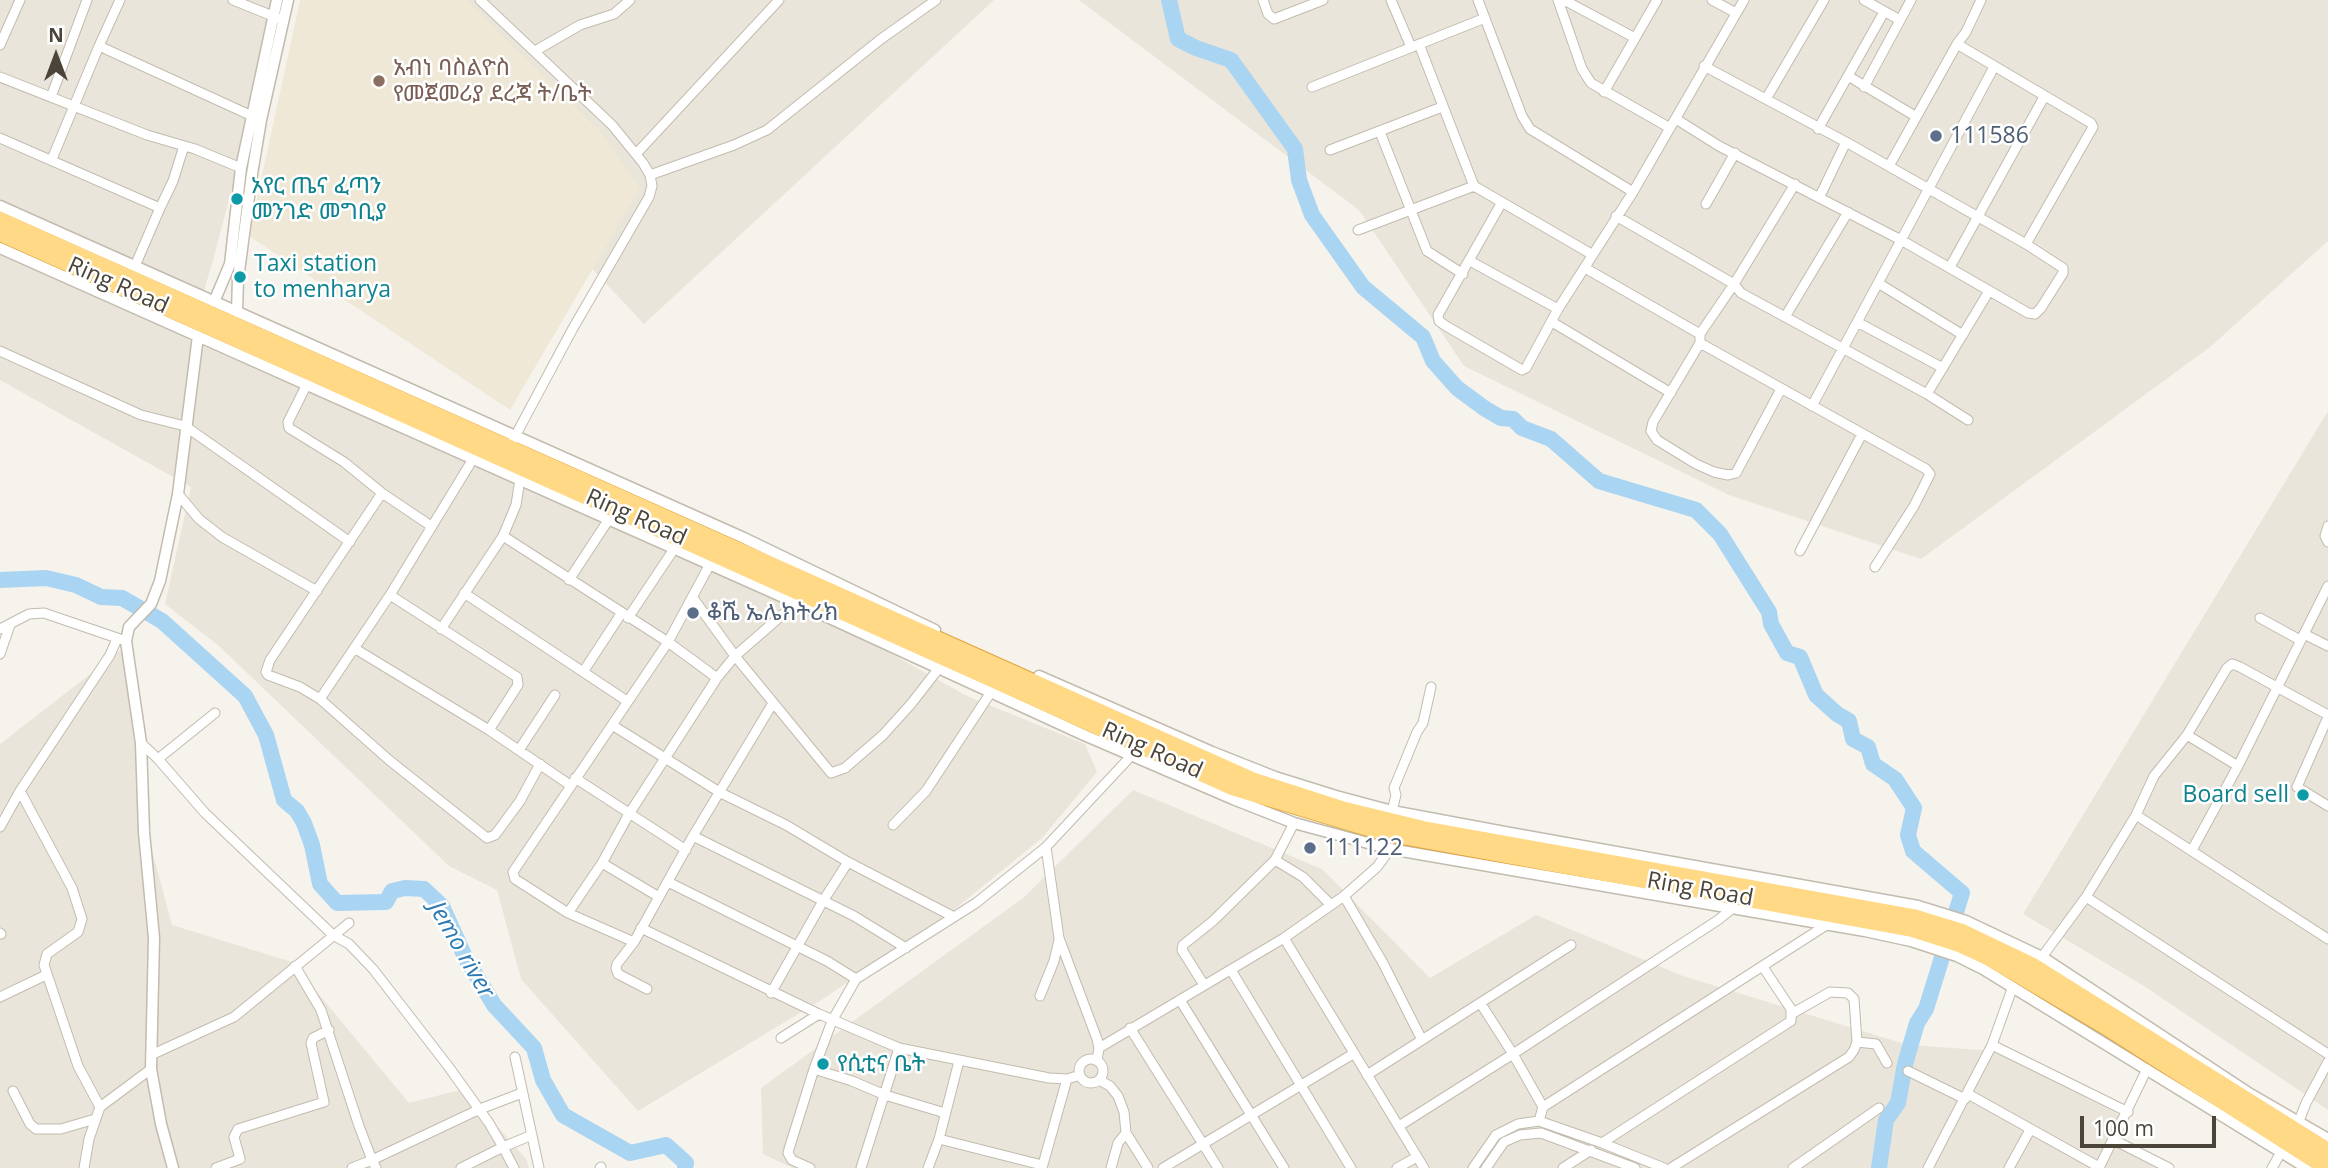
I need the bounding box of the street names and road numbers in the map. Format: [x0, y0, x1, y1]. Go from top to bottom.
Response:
street label: Ring Road [63, 252, 173, 320]
street label: Ring Road [581, 484, 691, 552]
street label: Ring Road [1097, 717, 1207, 785]
street label: Ring Road [1645, 867, 1755, 913]

